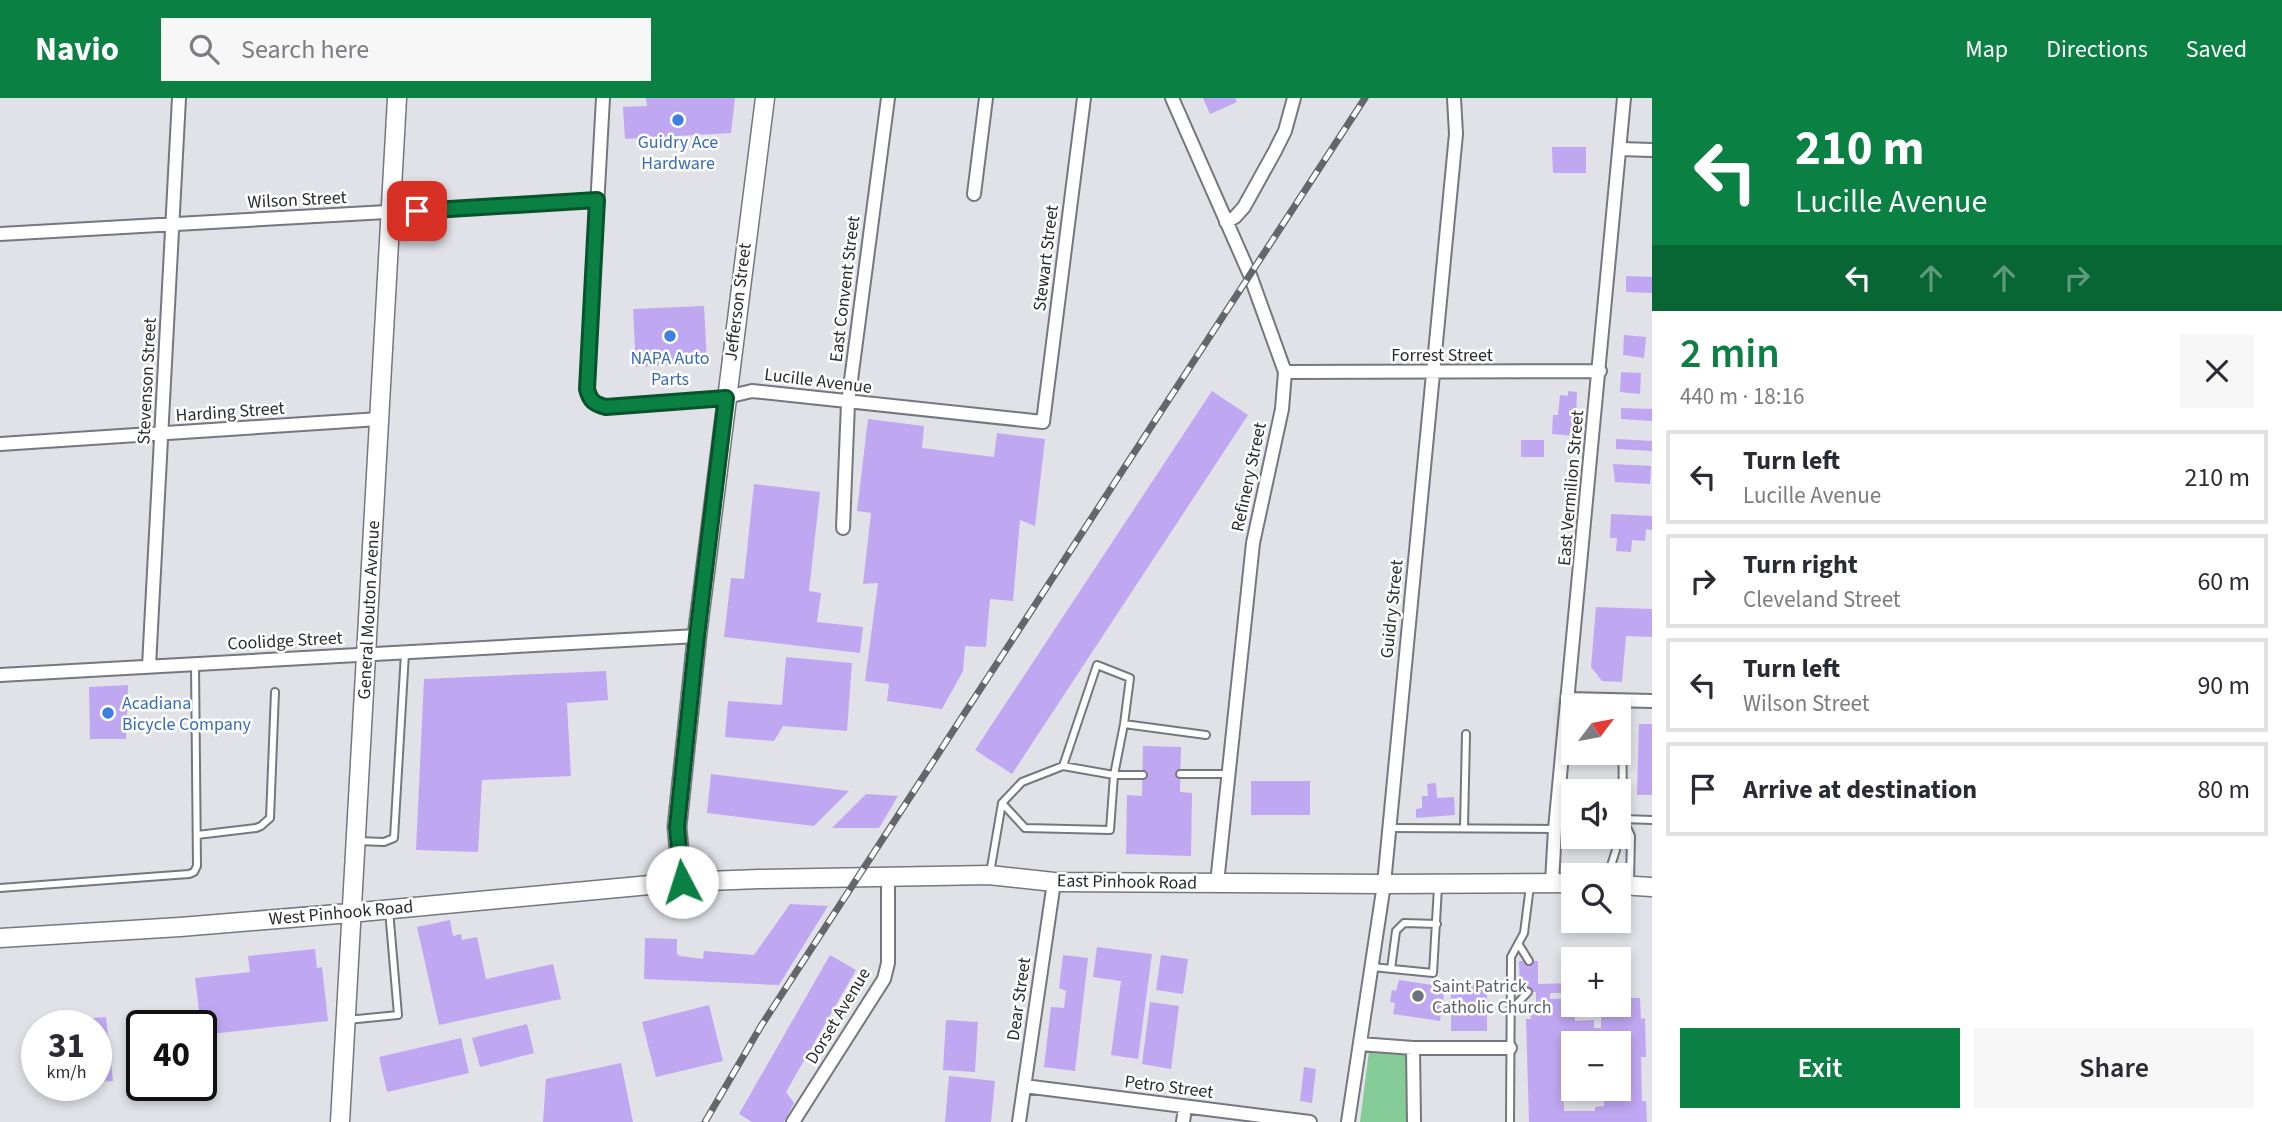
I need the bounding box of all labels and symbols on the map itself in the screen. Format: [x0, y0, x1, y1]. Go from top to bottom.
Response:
marker: Guidry Ace Hardware [670, 112, 686, 128]
place label: Guidry Ace Hardware [638, 130, 718, 176]
pin [387, 181, 447, 241]
street label: Wilson Street [247, 185, 347, 215]
street label: Stewart Street [1027, 203, 1065, 313]
street label: East Convent Street [824, 214, 866, 364]
street label: Jefferson Street [718, 242, 758, 362]
street label: Stevenson Street [131, 317, 163, 445]
marker: NAPA Auto Parts [662, 328, 678, 344]
street label: Forrest Street [1391, 343, 1493, 368]
place label: NAPA Auto Parts [630, 346, 710, 392]
street label: Lucille Avenue [763, 362, 873, 400]
street label: Harding Street [175, 396, 285, 428]
street label: East Vermilion Street [1552, 409, 1590, 567]
street label: Refinery Street [1225, 420, 1273, 534]
street label: General Mouton Avenue [352, 520, 386, 700]
street label: Guidry Street [1374, 558, 1410, 660]
street label: Coolidge Street [227, 626, 343, 656]
place label: Acadiana Bicycle Company [122, 691, 252, 737]
north arrow [1561, 695, 1631, 765]
marker: Acadiana Bicycle Company [100, 705, 116, 721]
position arrow [645, 845, 719, 919]
street label: East Pinhook Road [1057, 868, 1197, 896]
street label: West Pinhook Road [268, 894, 414, 932]
street label: Dear Street [1001, 956, 1037, 1042]
street label: Dorset Avenue [799, 963, 877, 1069]
place label: Saint Patrick Catholic Church [1432, 974, 1552, 1020]
marker: Saint Patrick Catholic Church [1410, 988, 1426, 1004]
speed limit sign: 40 [126, 1010, 217, 1101]
street label: Petro Street [1123, 1069, 1215, 1105]

